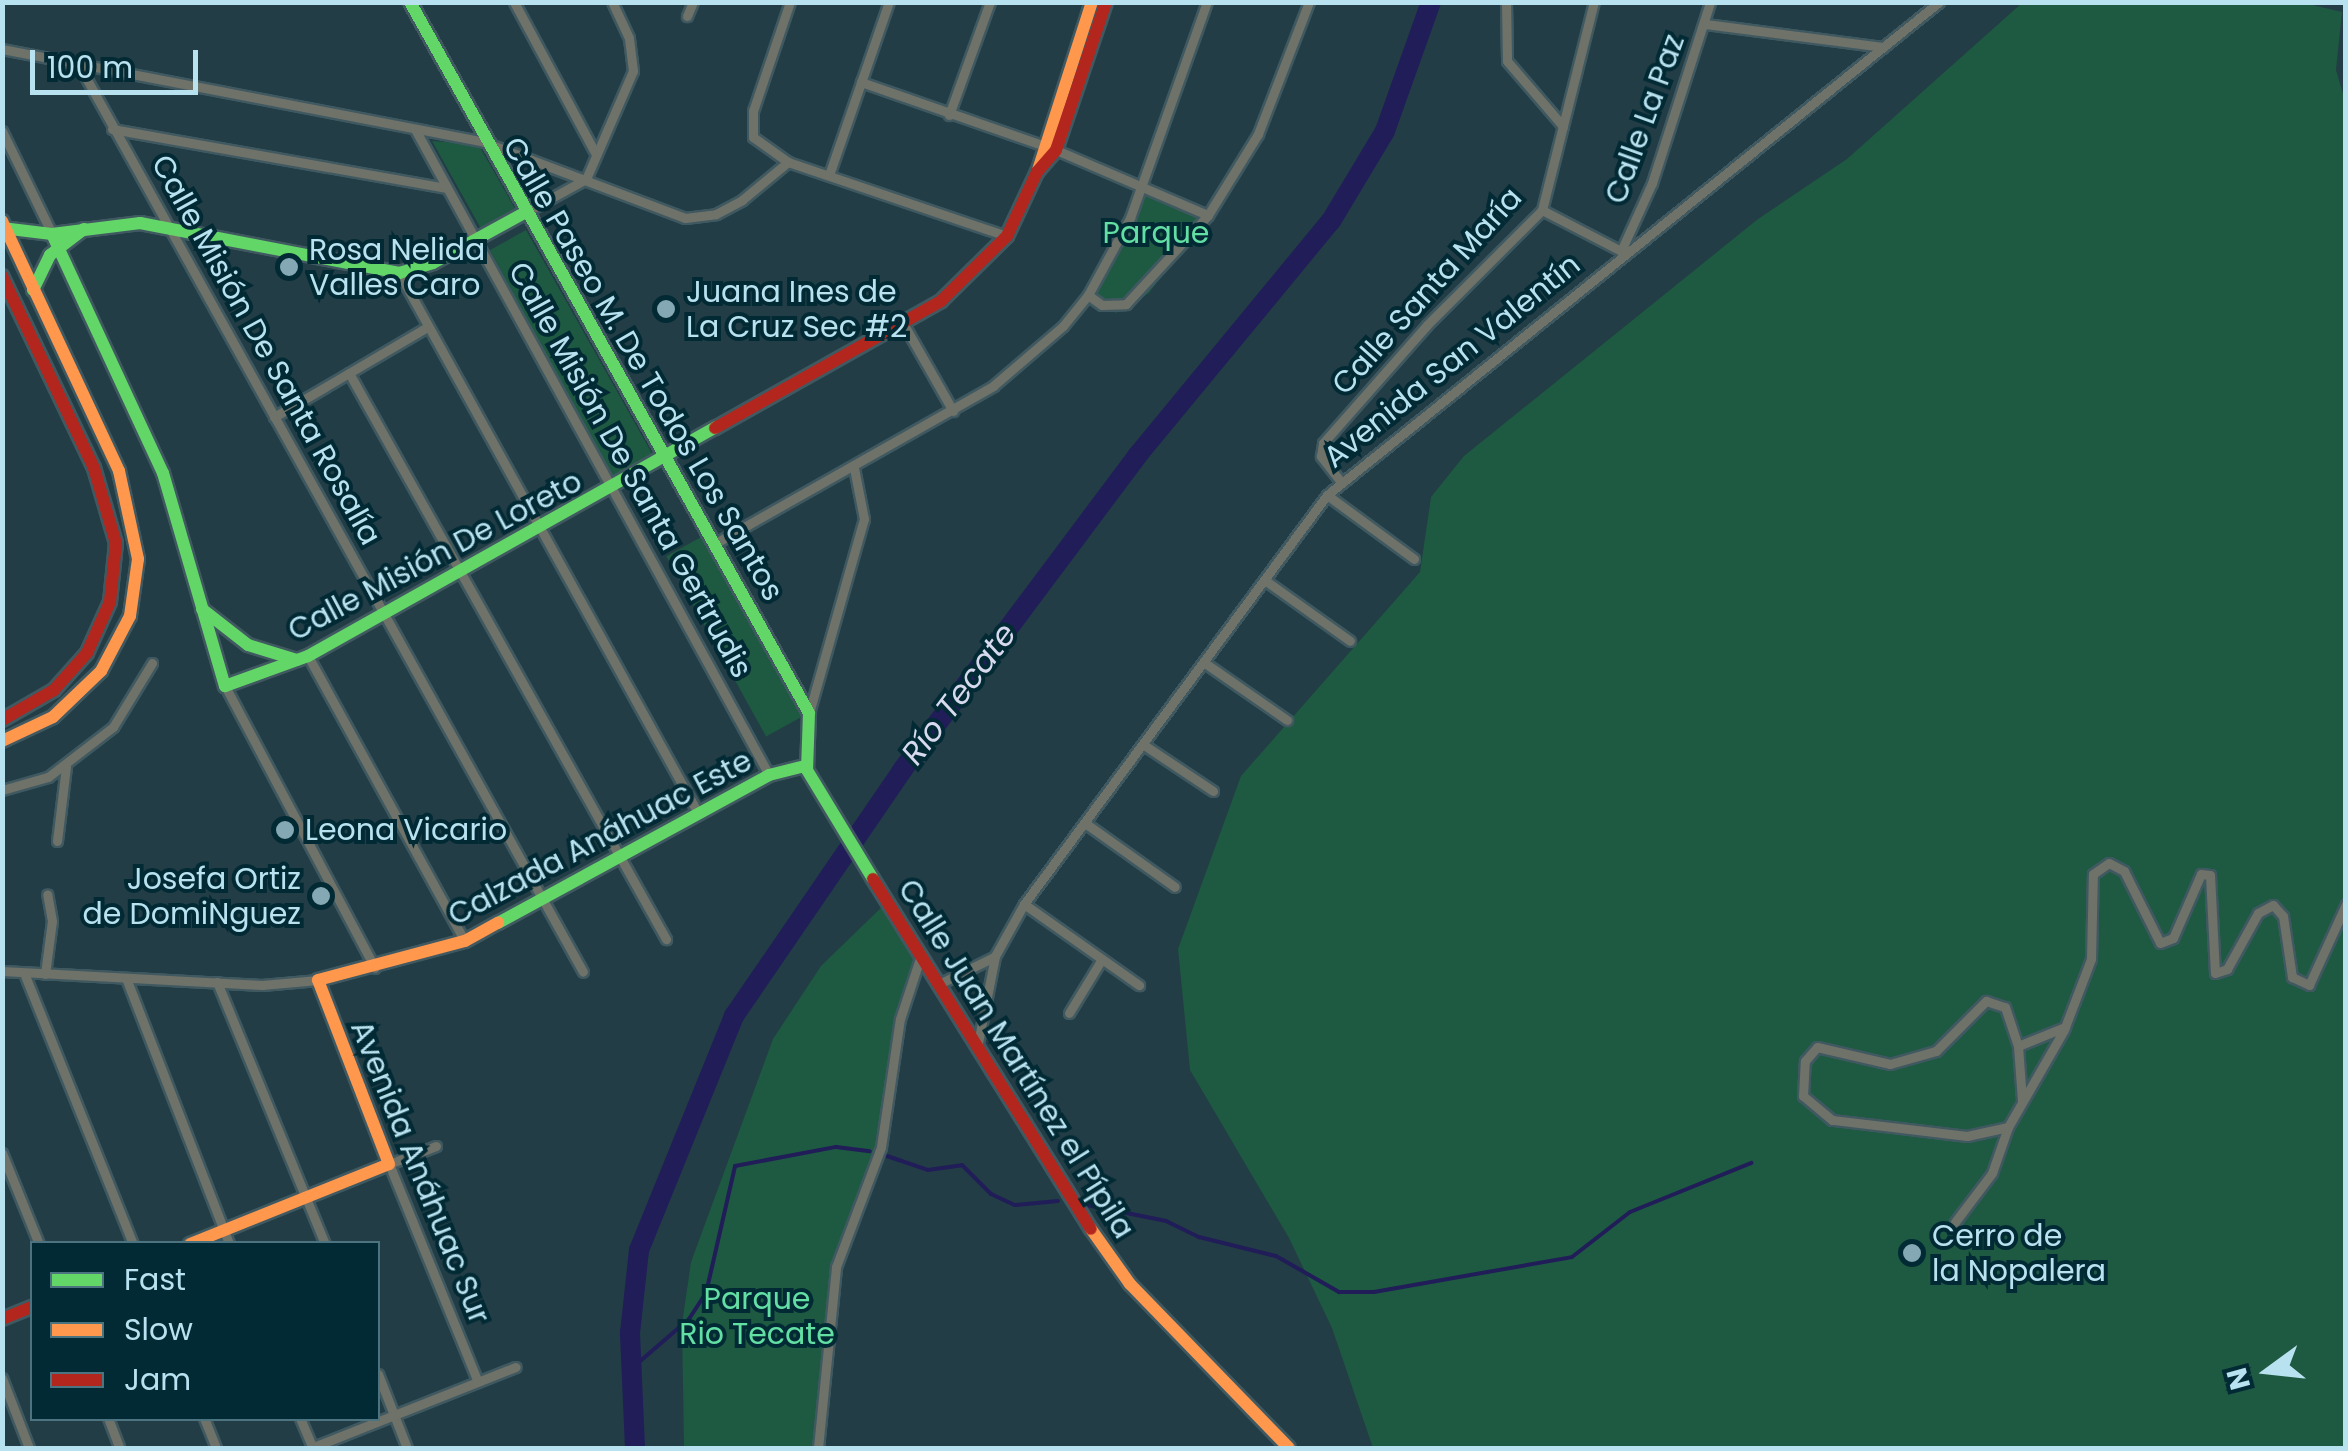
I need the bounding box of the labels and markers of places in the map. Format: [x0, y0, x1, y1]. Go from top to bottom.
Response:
place label: Rosa Nelida Valles Caro [309, 232, 485, 302]
marker: Rosa Nelida Valles Caro [278, 256, 300, 278]
place label: Juana Ines de La Cruz Sec #2 [686, 274, 907, 344]
marker: Juana Ines de La Cruz Sec #2 [655, 298, 677, 320]
place label: Leona Vicario [305, 812, 507, 848]
marker: Leona Vicario [274, 819, 296, 841]
place label: Josefa Ortiz de DomiNguez [83, 861, 301, 932]
marker: Josefa Ortiz de DomiNguez [310, 885, 332, 907]
place label: Cerro de la Nopalera [1932, 1218, 2106, 1288]
marker: Cerro de la Nopalera [1901, 1242, 1923, 1264]

